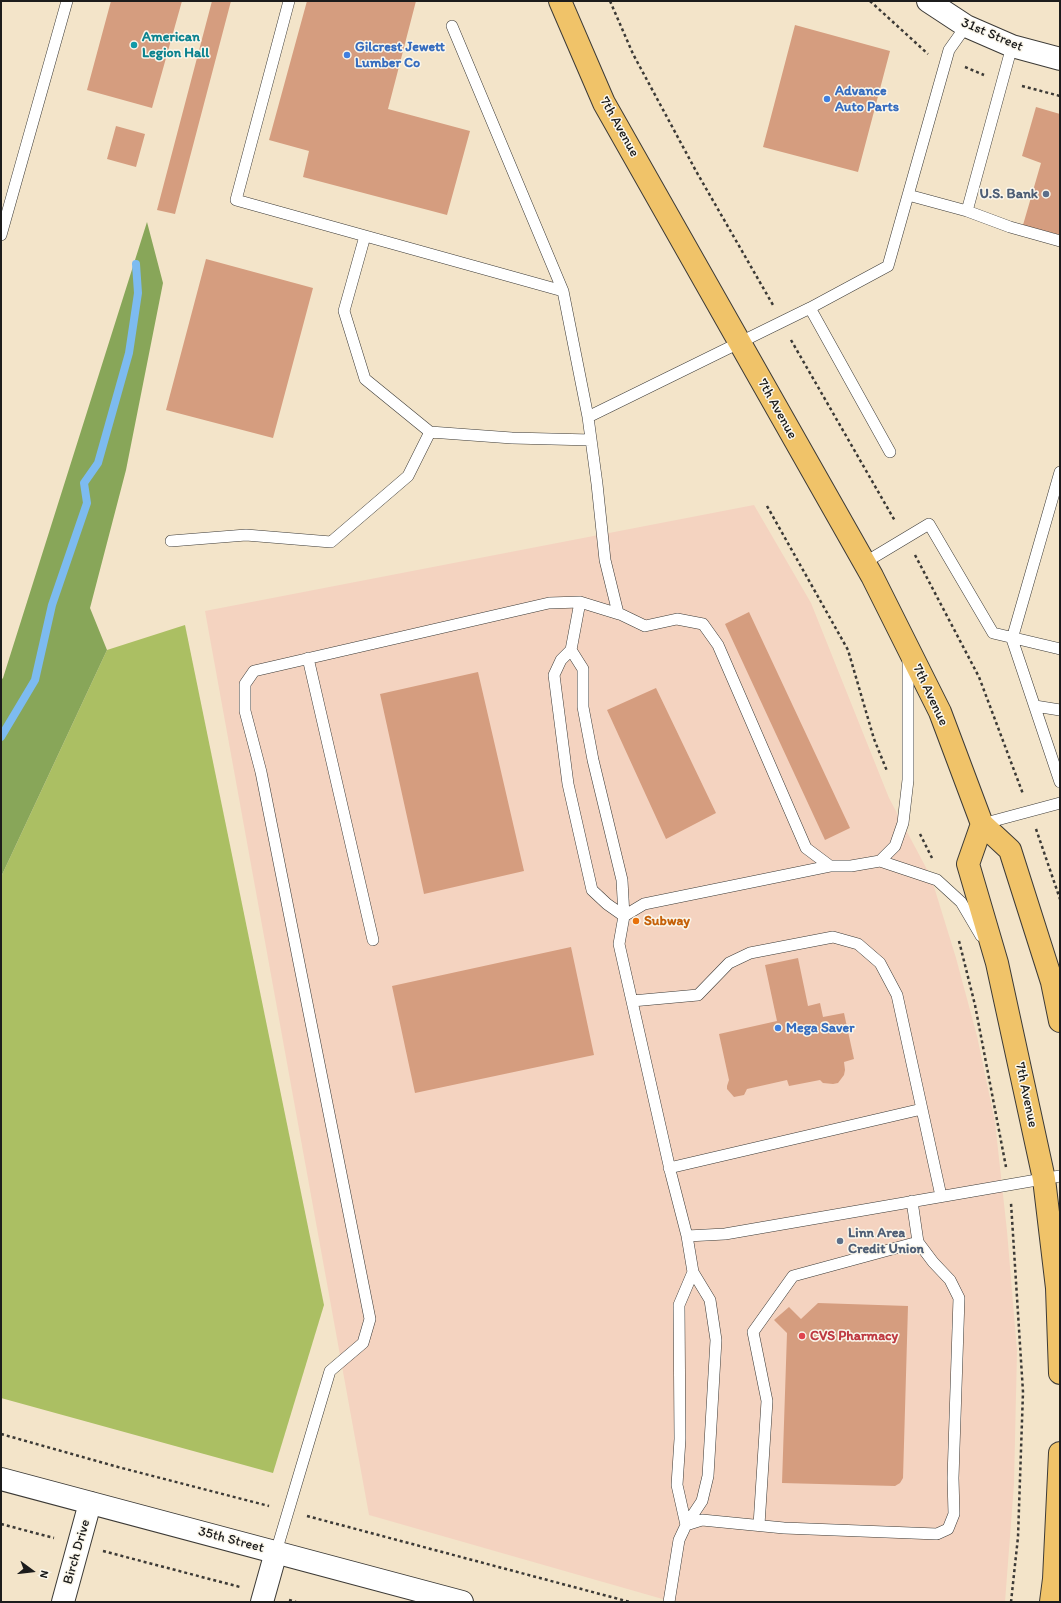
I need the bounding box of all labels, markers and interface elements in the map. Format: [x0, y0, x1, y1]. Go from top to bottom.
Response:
street label: 31st Street [958, 14, 1026, 56]
place label: American Legion Hall [142, 29, 209, 62]
place label: Gilcrest Jewett Lumber Co [355, 39, 445, 72]
marker: American Legion Hall [129, 40, 139, 50]
marker: Gilcrest Jewett Lumber Co [342, 50, 352, 60]
place label: Advance Auto Parts [835, 83, 899, 116]
street label: 7th Avenue [596, 94, 642, 160]
marker: Advance Auto Parts [822, 94, 832, 104]
place label: U.S. Bank [979, 186, 1038, 202]
marker: U.S. Bank [1041, 189, 1051, 199]
street label: 7th Avenue [754, 376, 800, 442]
street label: 7th Avenue [908, 661, 952, 729]
place label: Subway [644, 913, 690, 929]
marker: Subway [631, 916, 641, 926]
place label: Mega Saver [786, 1020, 854, 1036]
marker: Mega Saver [773, 1023, 783, 1033]
street label: 7th Avenue [1011, 1061, 1041, 1129]
place label: Linn Area Credit Union [848, 1225, 924, 1258]
marker: Linn Area Credit Union [835, 1236, 845, 1246]
place label: CVS Pharmacy [810, 1328, 898, 1344]
marker: CVS Pharmacy [797, 1331, 807, 1341]
street label: Birch Drive [60, 1518, 94, 1586]
street label: 35th Street [196, 1523, 266, 1557]
north arrow [12, 1551, 52, 1591]
text: N [37, 1569, 51, 1580]

